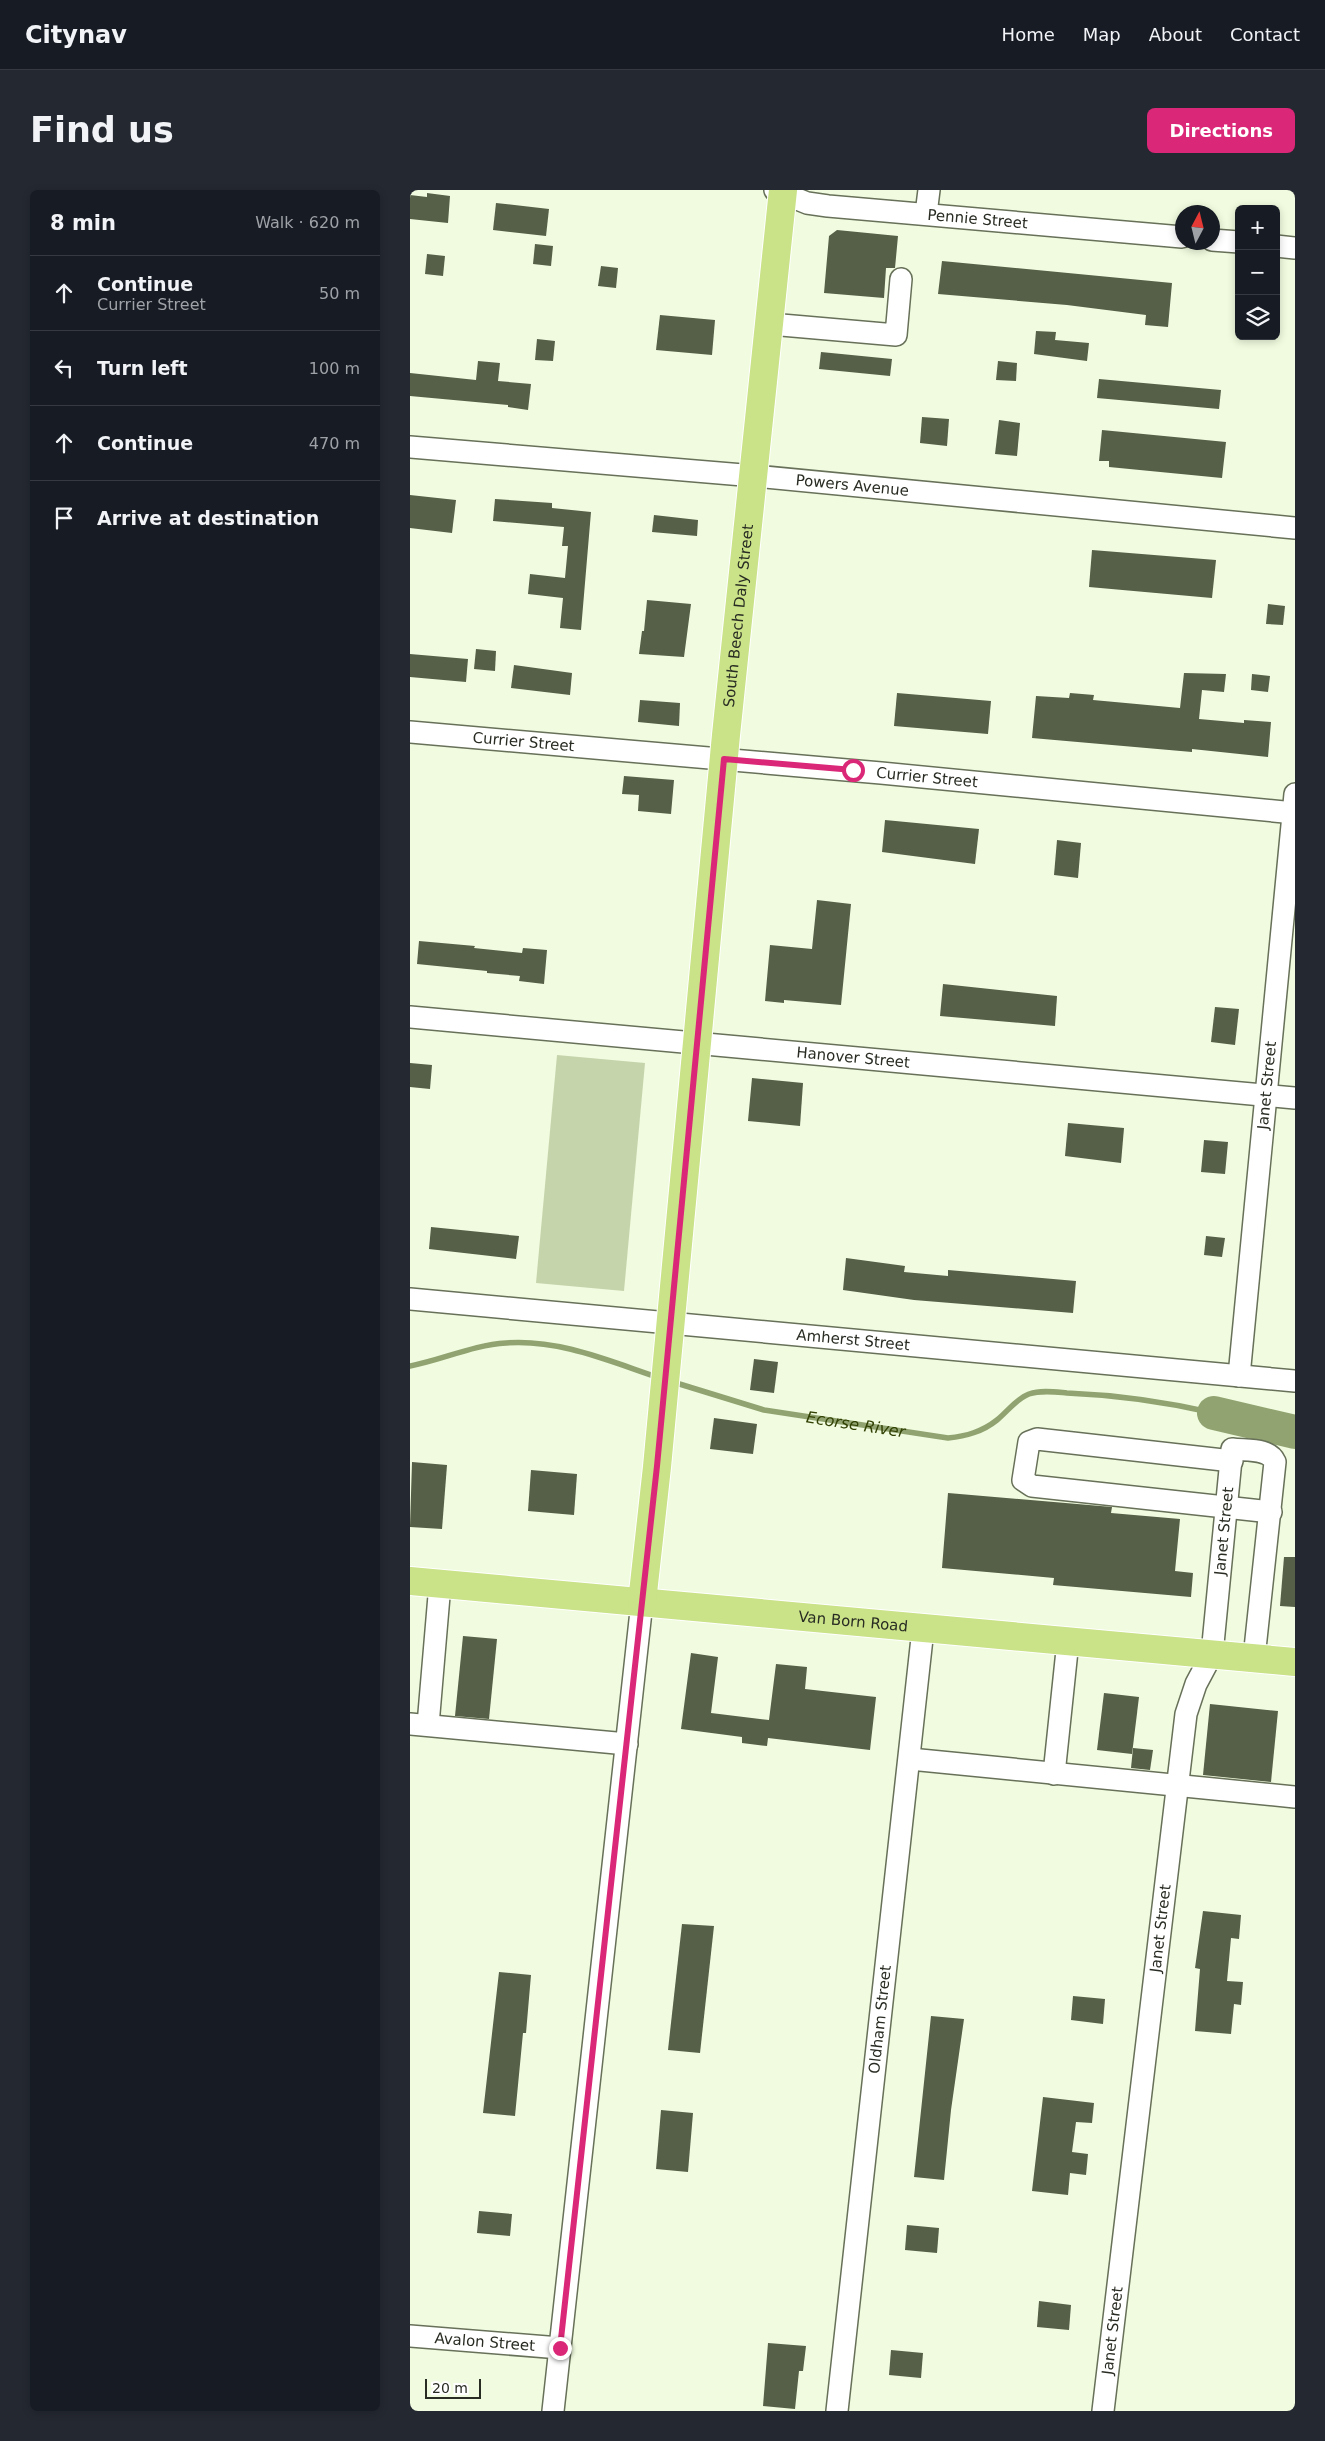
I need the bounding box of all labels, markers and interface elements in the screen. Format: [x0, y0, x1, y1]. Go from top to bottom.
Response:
text: Citynav [25, 21, 127, 49]
text: Home [1002, 24, 1055, 45]
text: Map [1083, 24, 1121, 45]
text: About [1149, 24, 1202, 45]
text: Contact [1230, 24, 1300, 45]
button: Directions [1147, 108, 1295, 153]
text: Find us [30, 110, 174, 150]
north arrow [1175, 205, 1220, 250]
map controls [1235, 205, 1280, 340]
button: + [1235, 205, 1280, 250]
street label: Pennie Street [927, 206, 1029, 232]
text: 8 min [50, 211, 116, 235]
text: Walk · 620 m [255, 213, 360, 232]
button: − [1235, 250, 1280, 295]
text: Continue [97, 273, 193, 295]
icon: ahead [50, 279, 78, 307]
text: 50 m [319, 284, 360, 303]
text: Currier Street [97, 295, 206, 314]
button: layers [1235, 295, 1280, 340]
icon: left [50, 354, 78, 382]
text: Turn left [97, 357, 188, 379]
text: 100 m [309, 359, 360, 378]
icon: ahead [50, 429, 78, 457]
text: Continue [97, 432, 193, 454]
text: 470 m [309, 434, 360, 453]
street label: Powers Avenue [795, 471, 910, 500]
icon: arrive [50, 504, 78, 532]
text: Arrive at destination [97, 507, 319, 529]
street label: South Beech Daly Street [720, 523, 757, 708]
street label: Currier Street [472, 728, 575, 755]
route start [842, 759, 865, 782]
street label: Currier Street [875, 764, 979, 791]
street label: Janet Street [1254, 1040, 1280, 1131]
street label: Hanover Street [796, 1043, 911, 1072]
street label: Amherst Street [796, 1326, 911, 1354]
water label: Ecorse River [805, 1407, 908, 1441]
street label: Janet Street [1211, 1486, 1237, 1577]
street label: Van Born Road [798, 1608, 909, 1636]
street label: Janet Street [1146, 1883, 1175, 1974]
street label: Oldham Street [865, 1964, 895, 2075]
street label: Janet Street [1098, 2285, 1127, 2377]
street label: Avalon Street [434, 2329, 536, 2355]
route end [549, 2337, 572, 2360]
scale bar [425, 2376, 481, 2399]
text: 20 m [432, 2380, 468, 2396]

